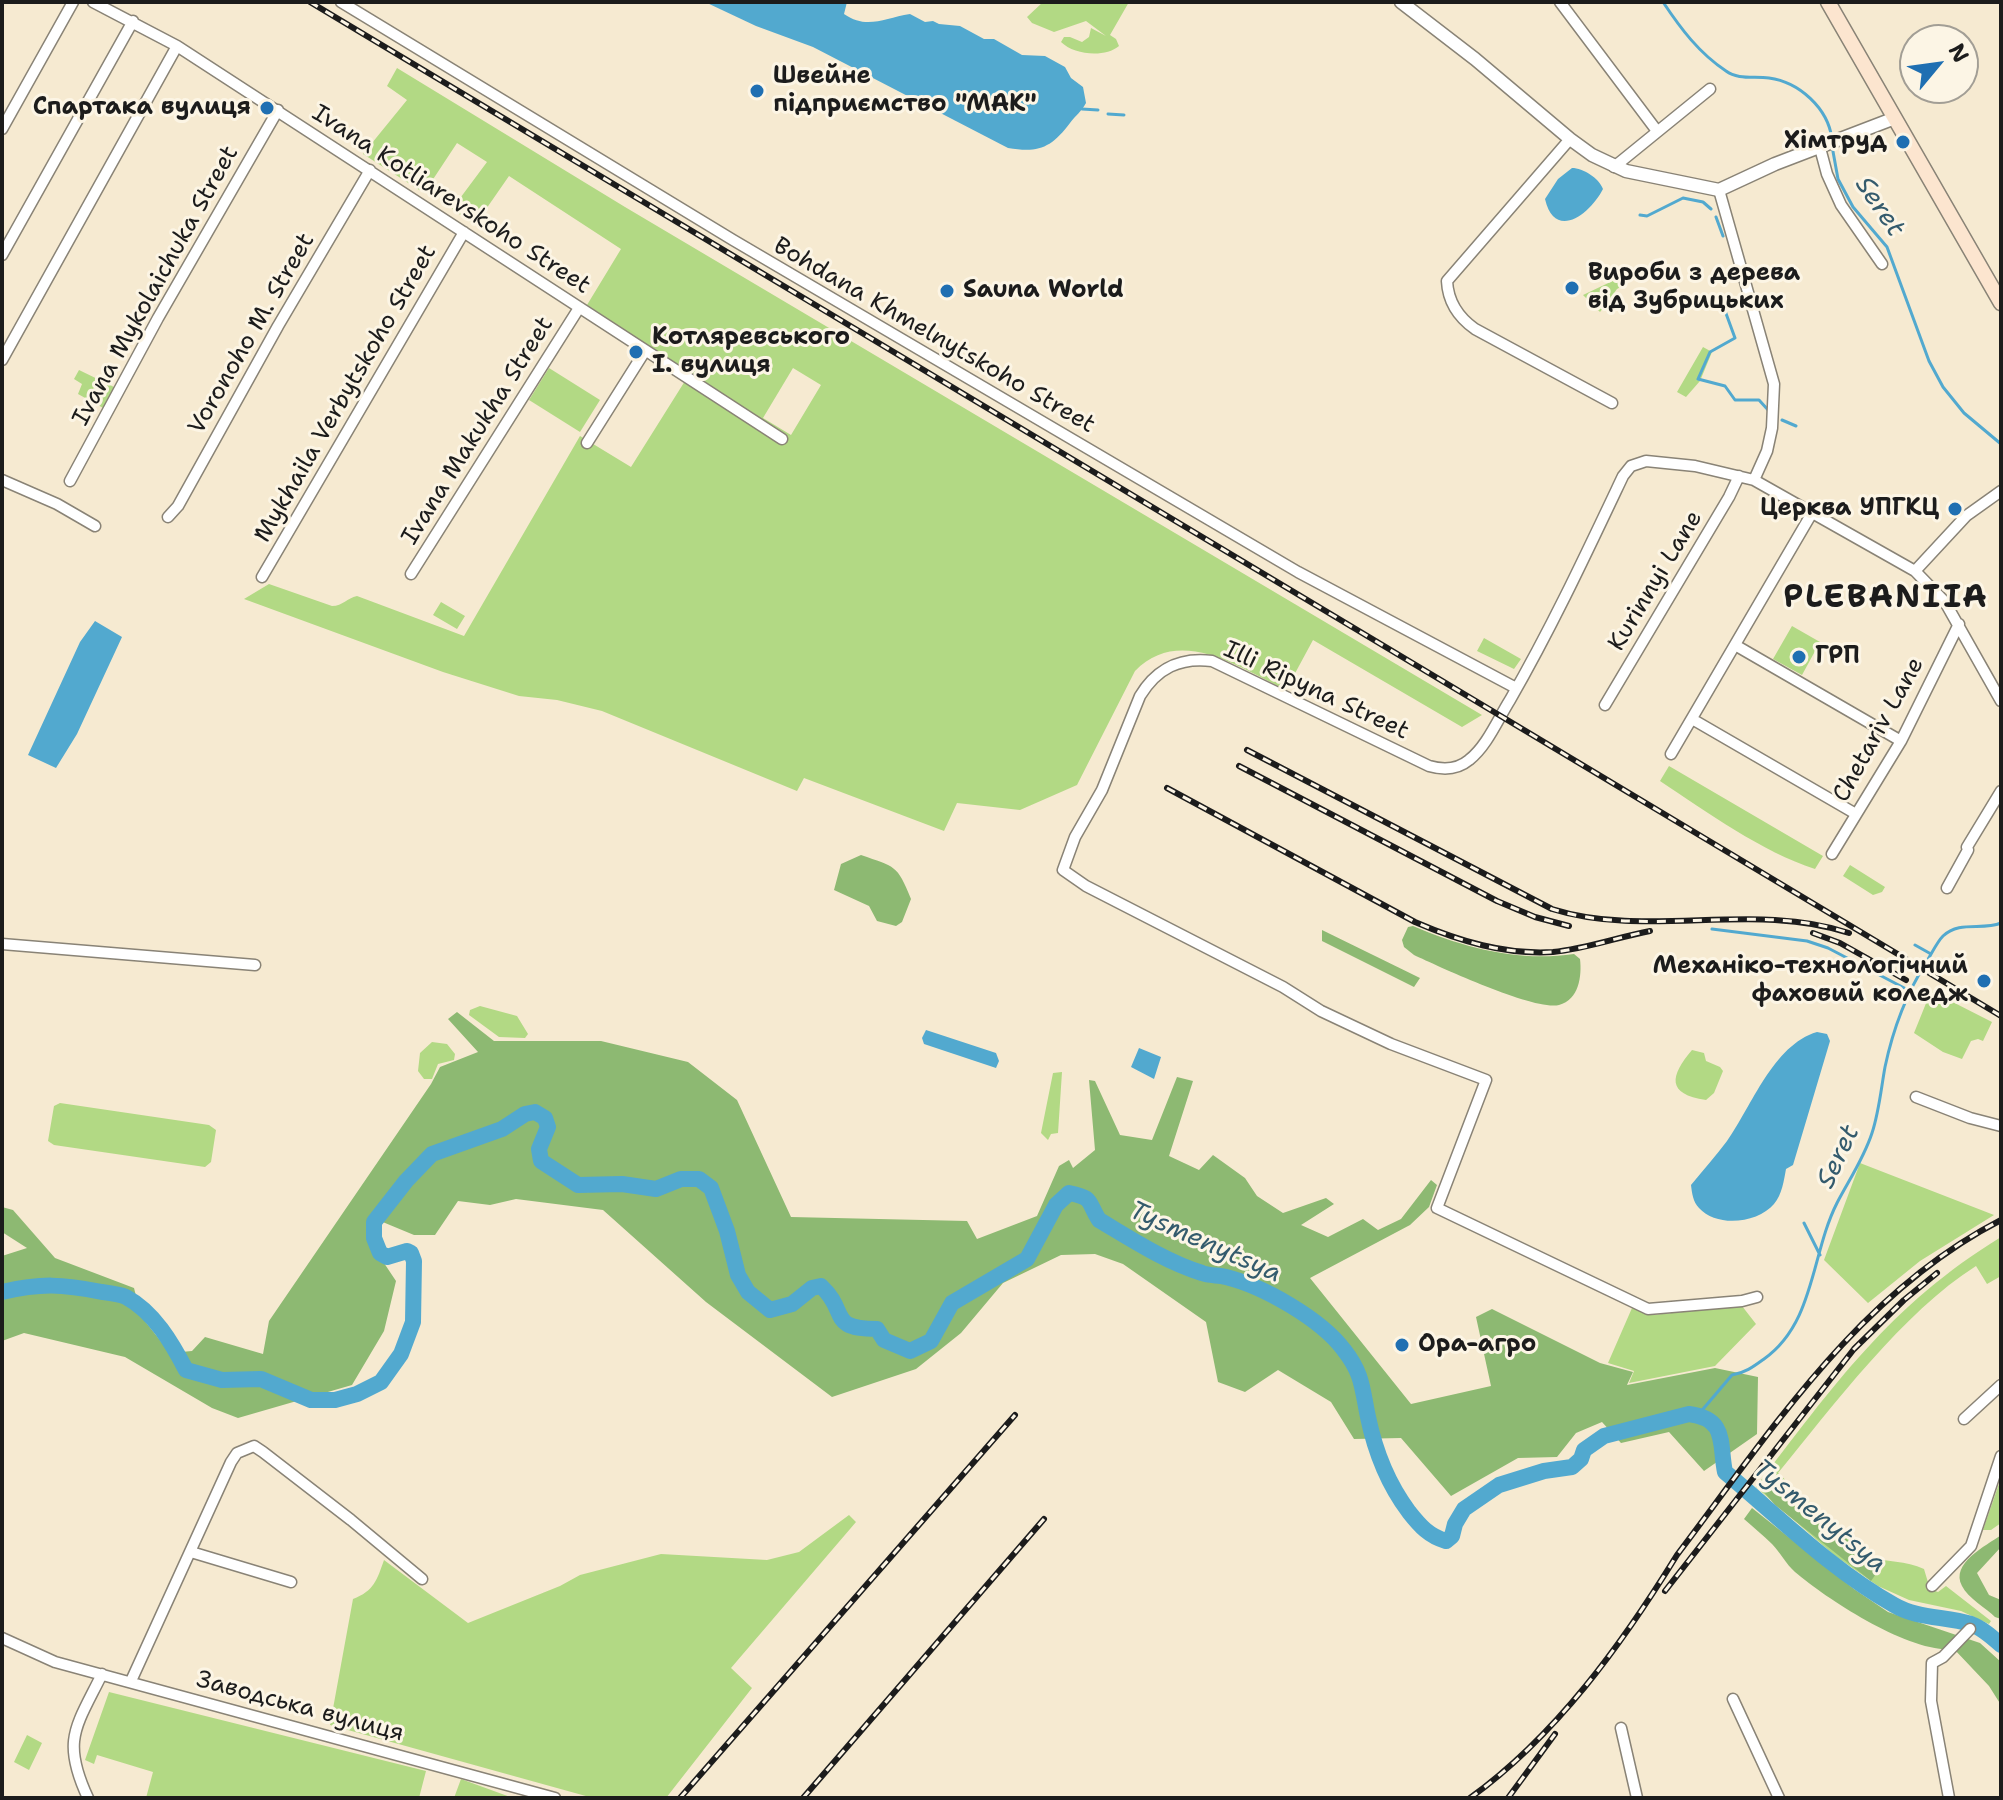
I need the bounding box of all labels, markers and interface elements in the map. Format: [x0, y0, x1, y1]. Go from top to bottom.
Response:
north arrow [1899, 24, 1979, 104]
text: N [1942, 38, 1976, 68]
place label: Швейне підприємство "МАК" [773, 63, 1037, 119]
marker: Швейне підприємство "МАК" [748, 82, 766, 100]
place label: Спартака вулиця [33, 94, 251, 122]
marker: Спартака вулиця [258, 99, 276, 117]
street label: Ivana Kotliarevskoho Street [306, 99, 596, 301]
place label: Хімтруд [1784, 128, 1887, 156]
marker: Хімтруд [1894, 133, 1912, 151]
street label: Ivana Mykolaichuka Street [67, 141, 245, 431]
water label: Seret [1848, 171, 1910, 243]
street label: Voronoho M. Street [183, 228, 321, 440]
street label: Bohdana Khmelnytskoho Street [768, 232, 1100, 440]
street label: Mykhaila Verbytskoho Street [249, 240, 443, 548]
place label: Вироби з дерева від Зубрицьких [1588, 260, 1800, 316]
place label: Sauna World [963, 277, 1124, 305]
marker: Вироби з дерева від Зубрицьких [1563, 279, 1581, 297]
marker: Sauna World [938, 282, 956, 300]
street label: Ivana Makukha Street [396, 312, 560, 550]
place label: Котляревського І. вулиця [652, 324, 850, 380]
marker: Котляревського І. вулиця [627, 343, 645, 361]
place label: Церква УПГКЦ [1760, 495, 1939, 523]
marker: Церква УПГКЦ [1946, 500, 1964, 518]
street label: Kurinnyi Lane [1603, 506, 1709, 656]
district label: PLEBANIIA [1783, 580, 1989, 618]
street label: Illi Ripyna Street [1219, 635, 1413, 747]
place label: ГРП [1815, 643, 1860, 671]
marker: ГРП [1790, 648, 1808, 666]
street label: Chetariv Lane [1827, 653, 1931, 807]
place label: Механіко-технологічний фаховий коледж [1652, 953, 1968, 1009]
marker: Механіко-технологічний фаховий коледж [1975, 972, 1993, 990]
water label: Seret [1811, 1121, 1867, 1193]
water label: Tysmenytsya [1124, 1196, 1286, 1290]
place label: Ора-агро [1418, 1331, 1536, 1359]
marker: Ора-агро [1393, 1336, 1411, 1354]
water label: Tysmenytsya [1746, 1454, 1892, 1580]
street label: Заводська вулиця [193, 1665, 407, 1749]

